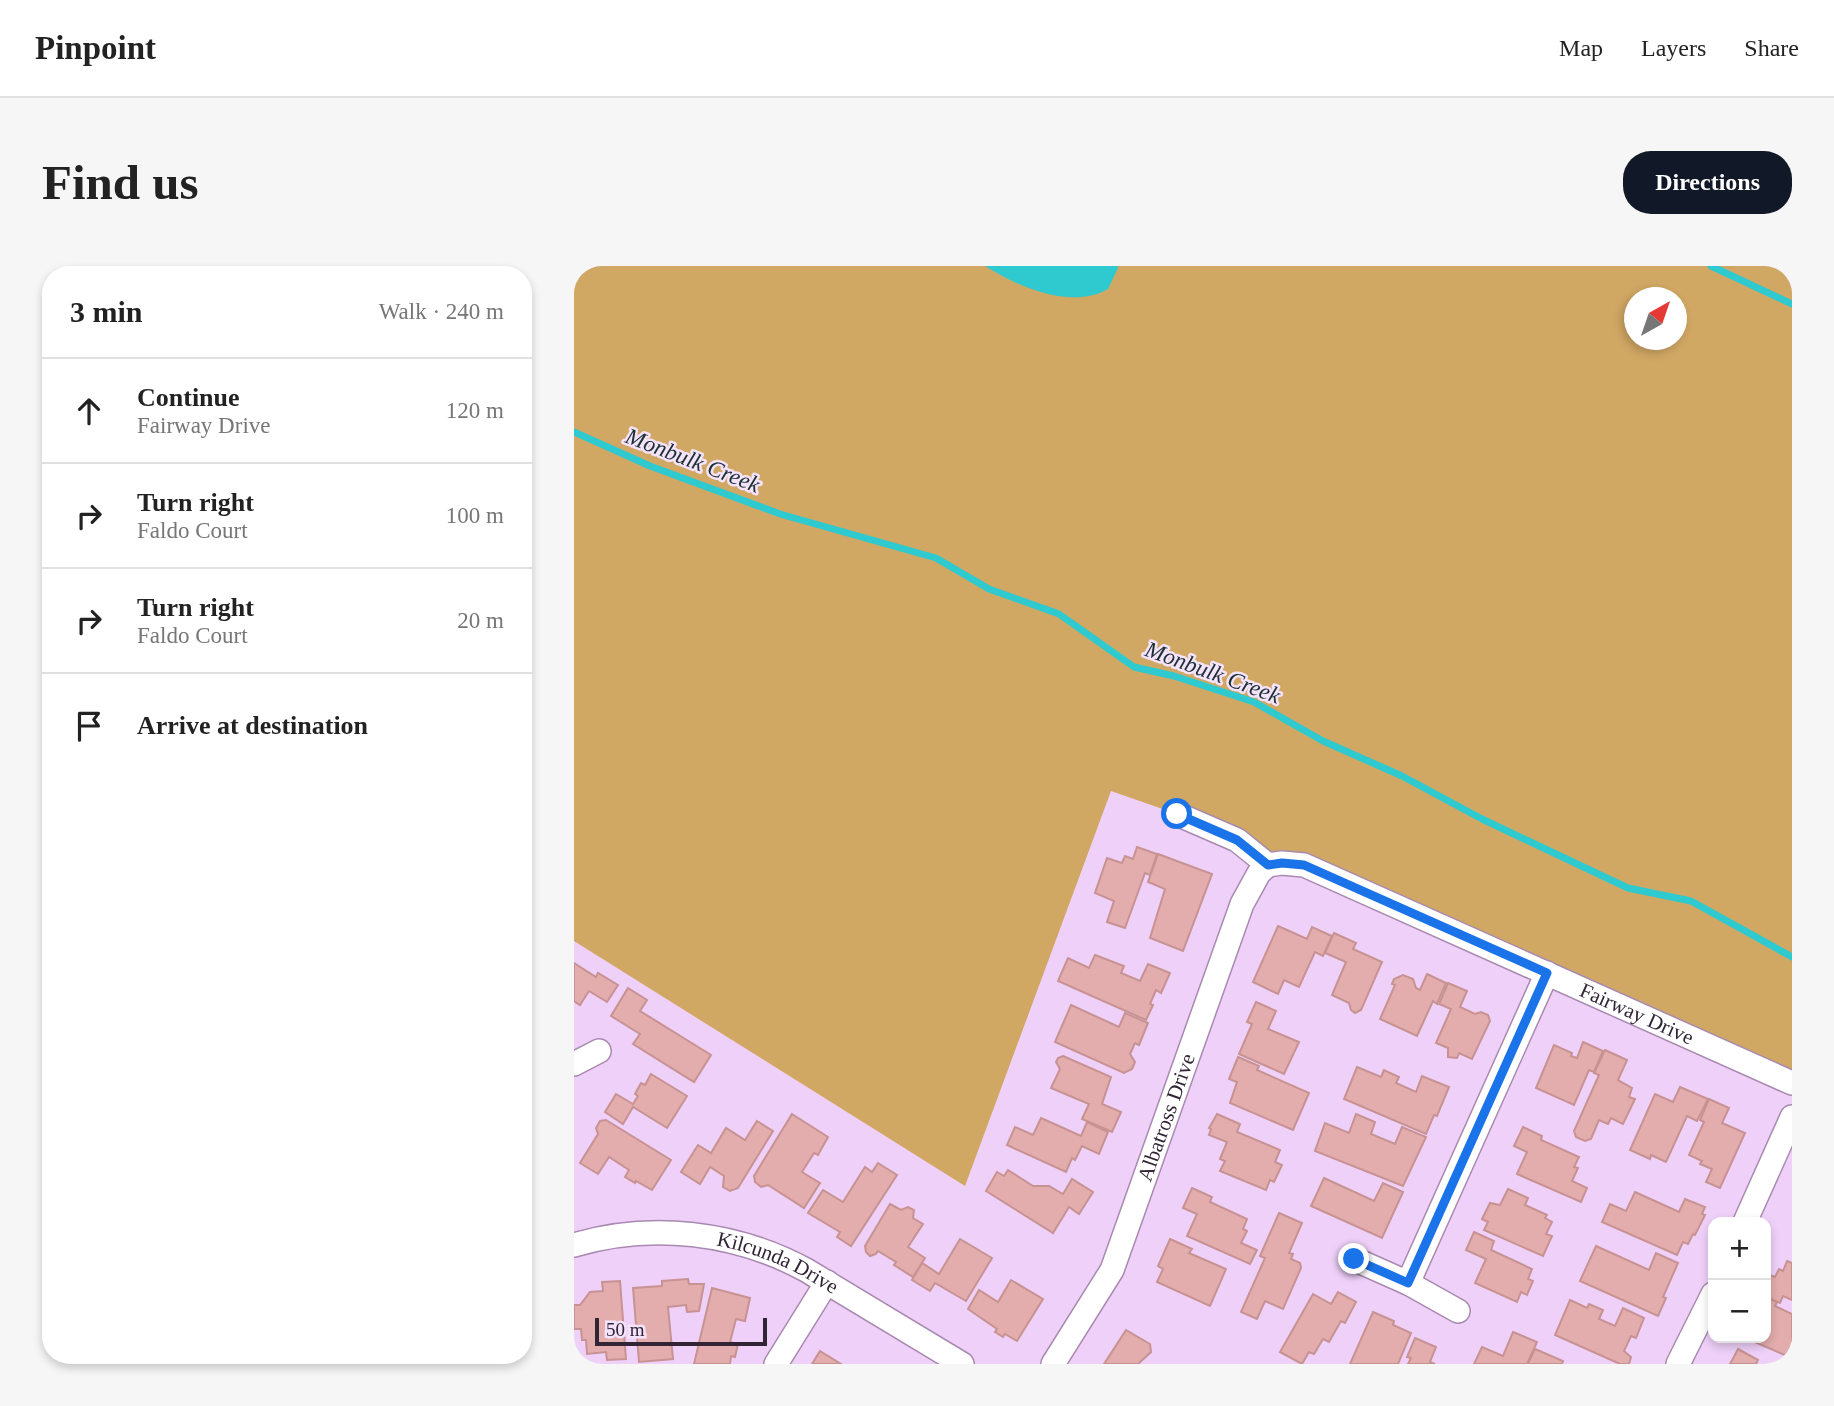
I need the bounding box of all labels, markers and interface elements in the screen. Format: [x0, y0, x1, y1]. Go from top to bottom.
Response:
text: Pinpoint [35, 30, 156, 66]
text: Map [1559, 35, 1603, 61]
text: Layers [1641, 35, 1706, 61]
text: Share [1744, 35, 1799, 61]
button: Directions [1623, 151, 1792, 214]
text: Find us [42, 155, 199, 210]
north arrow [1624, 287, 1687, 350]
text: 3 min [70, 295, 143, 328]
text: Walk · 240 m [379, 299, 504, 324]
text: Continue [137, 383, 240, 412]
icon: ahead [70, 392, 108, 430]
text: 120 m [446, 398, 504, 423]
text: Fairway Drive [137, 413, 271, 438]
water label: Monbulk Creek [621, 423, 764, 498]
text: Turn right [137, 488, 254, 517]
icon: right [70, 497, 108, 535]
text: 100 m [446, 503, 504, 528]
text: Faldo Court [137, 518, 248, 543]
text: Turn right [137, 593, 254, 622]
icon: right [70, 602, 108, 640]
text: 20 m [457, 608, 504, 633]
text: Faldo Court [137, 623, 248, 648]
water label: Monbulk Creek [1141, 636, 1284, 709]
icon: arrive [70, 707, 108, 745]
text: Arrive at destination [137, 711, 368, 740]
route start [1161, 798, 1192, 829]
street label: Fairway Drive [1576, 978, 1697, 1050]
street label: Albatross Drive [1133, 1050, 1200, 1184]
map controls [1708, 1217, 1771, 1343]
button: + [1708, 1217, 1771, 1280]
street label: Kilcunda Drive [715, 1227, 843, 1299]
route end [1338, 1243, 1369, 1274]
button: − [1708, 1280, 1771, 1343]
scale bar [595, 1315, 766, 1347]
text: 50 m [606, 1319, 645, 1340]

